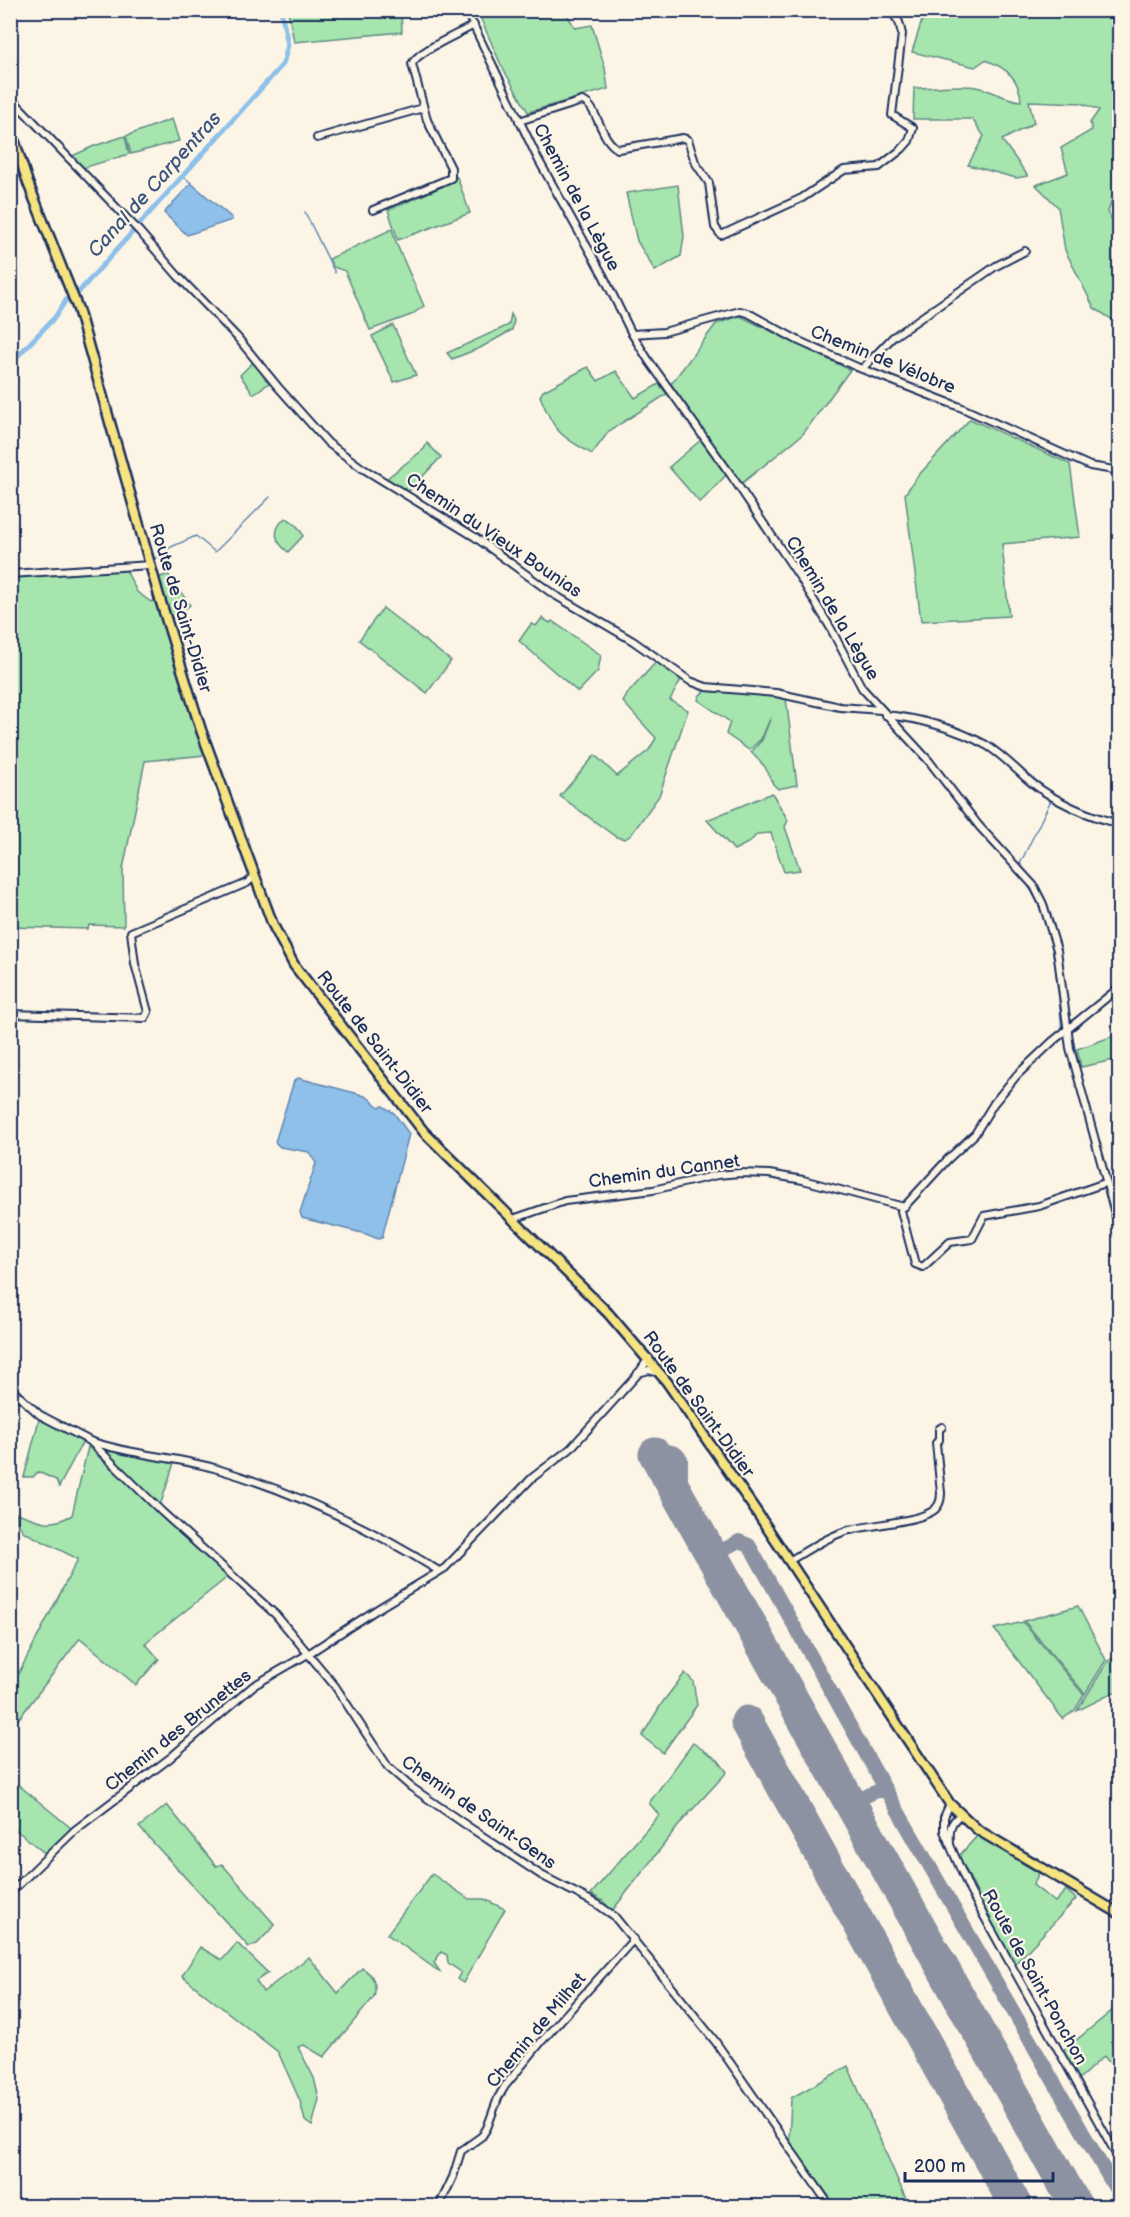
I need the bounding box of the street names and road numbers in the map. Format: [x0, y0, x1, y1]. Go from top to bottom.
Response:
street label: Chemin de la Lègue [529, 120, 624, 275]
street label: Chemin de Vélobre [807, 321, 959, 398]
street label: Chemin du Vieux Bounias [402, 469, 586, 602]
street label: Route de Saint-Didier [145, 521, 216, 696]
street label: Chemin de la Lègue [781, 533, 884, 684]
street label: Route de Saint-Didier [312, 967, 437, 1118]
street label: Chemin du Cannet [587, 1150, 741, 1192]
street label: Route de Saint-Didier [639, 1327, 759, 1482]
street label: Chemin des Brunettes [101, 1665, 256, 1796]
street label: Chemin de Saint-Gens [397, 1751, 560, 1874]
street label: Route de Saint-Ponchon [978, 1886, 1092, 2069]
street label: Chemin de Milhet [482, 1968, 591, 2092]

